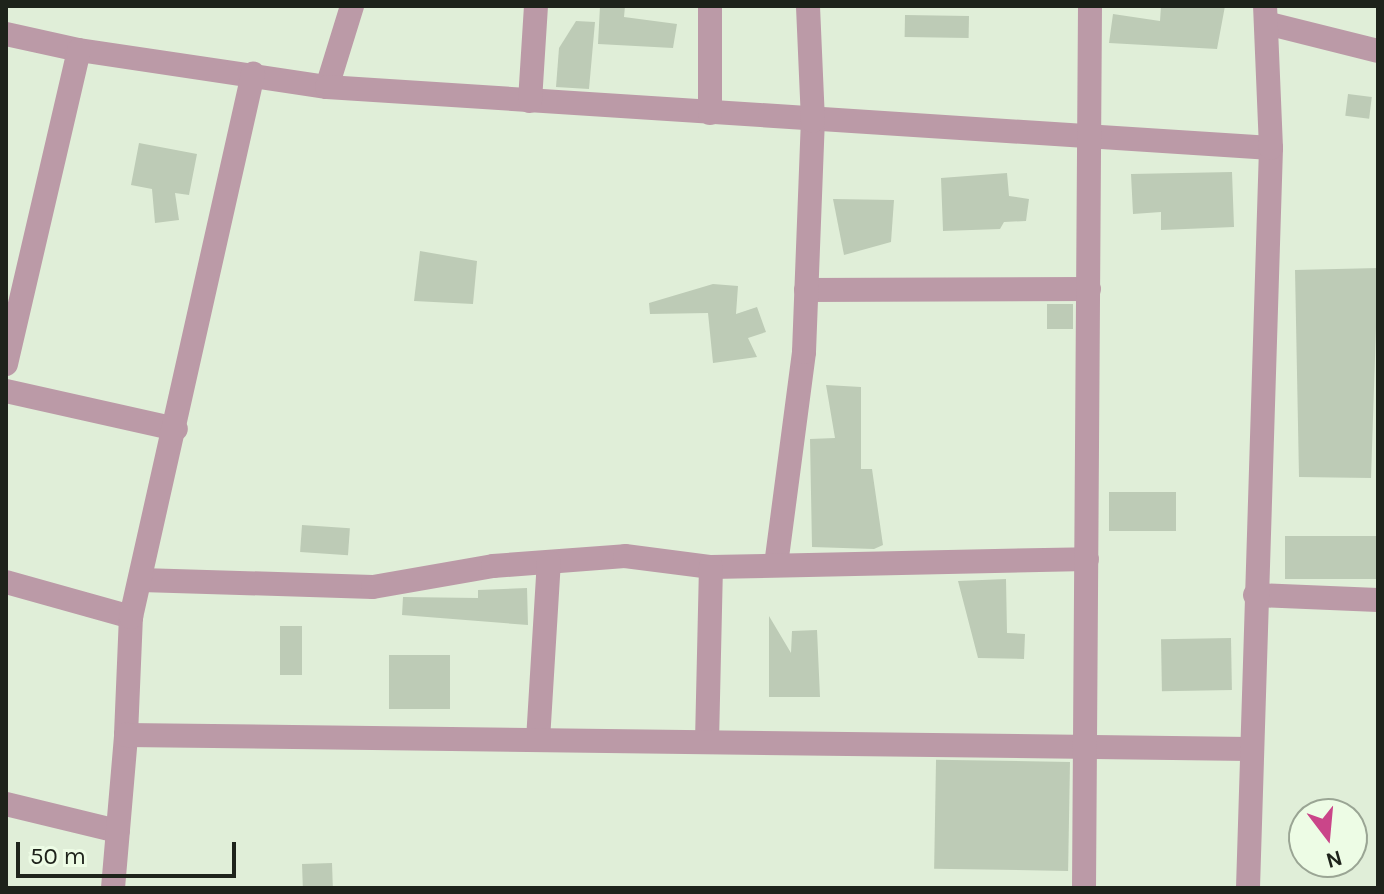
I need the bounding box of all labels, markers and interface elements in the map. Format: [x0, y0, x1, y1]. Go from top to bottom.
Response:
north arrow [1288, 798, 1368, 878]
scale bar [20, 826, 240, 876]
text: 50 m [30, 842, 86, 870]
text: N [1323, 844, 1345, 874]

